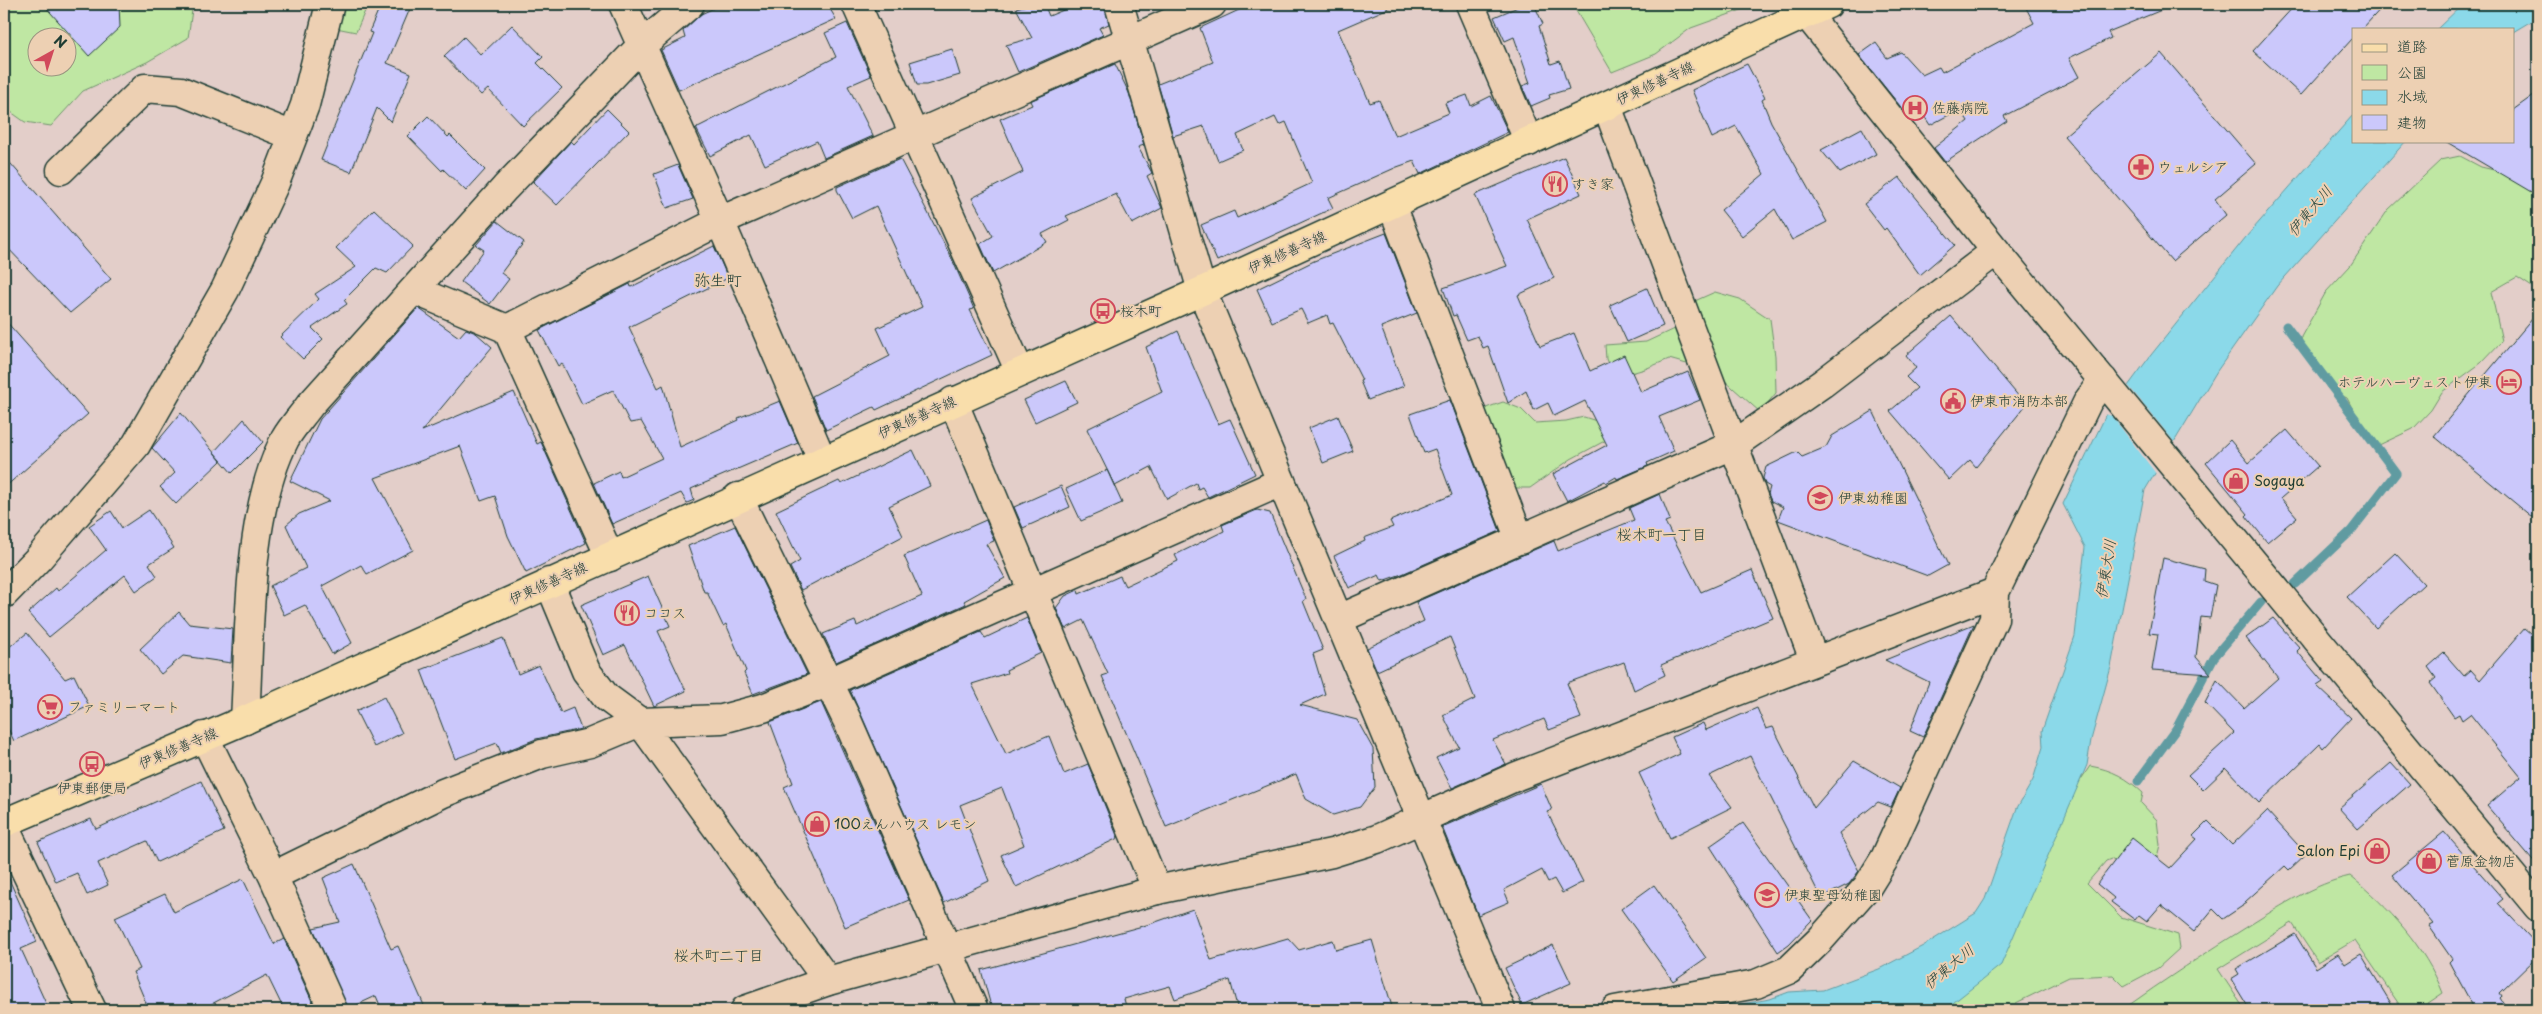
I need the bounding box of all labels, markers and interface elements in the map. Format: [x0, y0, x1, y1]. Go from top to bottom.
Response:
north arrow [28, 28, 78, 78]
legend [2352, 28, 2514, 142]
text: N [50, 30, 71, 53]
text: 道路 [2397, 34, 2427, 57]
street label: 伊東修善寺線 [1612, 55, 1697, 110]
text: 公園 [2397, 60, 2427, 83]
text: 水域 [2397, 84, 2427, 107]
hospital icon: 佐藤病院 [1902, 95, 1928, 121]
place label: 佐藤病院 [1932, 97, 1988, 118]
text: 建物 [2397, 110, 2427, 133]
pharmacy icon: ウェルシア [2128, 154, 2154, 180]
place label: ウェルシア [2158, 156, 2228, 177]
restaurant icon: すき家 [1542, 171, 1568, 197]
place label: すき家 [1572, 173, 1614, 194]
water label: 伊東大川 [2281, 180, 2337, 240]
street label: 伊東修善寺線 [1244, 225, 1329, 278]
district label: 弥生町 [694, 267, 742, 291]
bus stop icon: 桜木町 [1090, 298, 1116, 324]
place label: 桜木町 [1120, 300, 1162, 321]
hotel icon: ホテルハーヴェスト伊東 [2496, 369, 2522, 395]
place label: ホテルハーヴェスト伊東 [2337, 371, 2492, 392]
public building icon: 伊東市消防本部 [1940, 388, 1966, 414]
street label: 伊東修善寺線 [874, 390, 959, 443]
place label: 伊東市消防本部 [1970, 390, 2068, 411]
shop icon: Sogaya [2223, 468, 2249, 494]
place label: Sogaya [2254, 470, 2305, 491]
school or university icon: 伊東幼稚園 [1807, 485, 1833, 511]
place label: 伊東幼稚園 [1838, 487, 1908, 508]
district label: 桜木町一丁目 [1617, 522, 1707, 545]
water label: 伊東大川 [2088, 537, 2121, 600]
street label: 伊東修善寺線 [505, 556, 590, 609]
restaurant icon: ココス [614, 600, 640, 626]
place label: ココス [644, 602, 686, 623]
supermarket icon: ファミリーマート [37, 694, 63, 720]
place label: ファミリーマート [68, 696, 180, 717]
street label: 伊東修善寺線 [135, 721, 221, 774]
bus stop icon: 伊東郵便局 [79, 751, 105, 777]
place label: 伊東郵便局 [57, 777, 127, 798]
shop icon: 100えんハウス レモン [804, 811, 830, 837]
place label: 100えんハウス レモン [834, 813, 977, 834]
shop icon: Salon Epi [2364, 838, 2390, 864]
place label: Salon Epi [2296, 840, 2360, 861]
shop icon: 菅原金物店 [2416, 848, 2442, 874]
place label: 菅原金物店 [2446, 850, 2516, 871]
school or university icon: 伊東聖母幼稚園 [1754, 882, 1780, 908]
place label: 伊東聖母幼稚園 [1784, 884, 1882, 905]
water label: 伊東大川 [1918, 938, 1978, 994]
district label: 桜木町二丁目 [674, 943, 764, 966]

